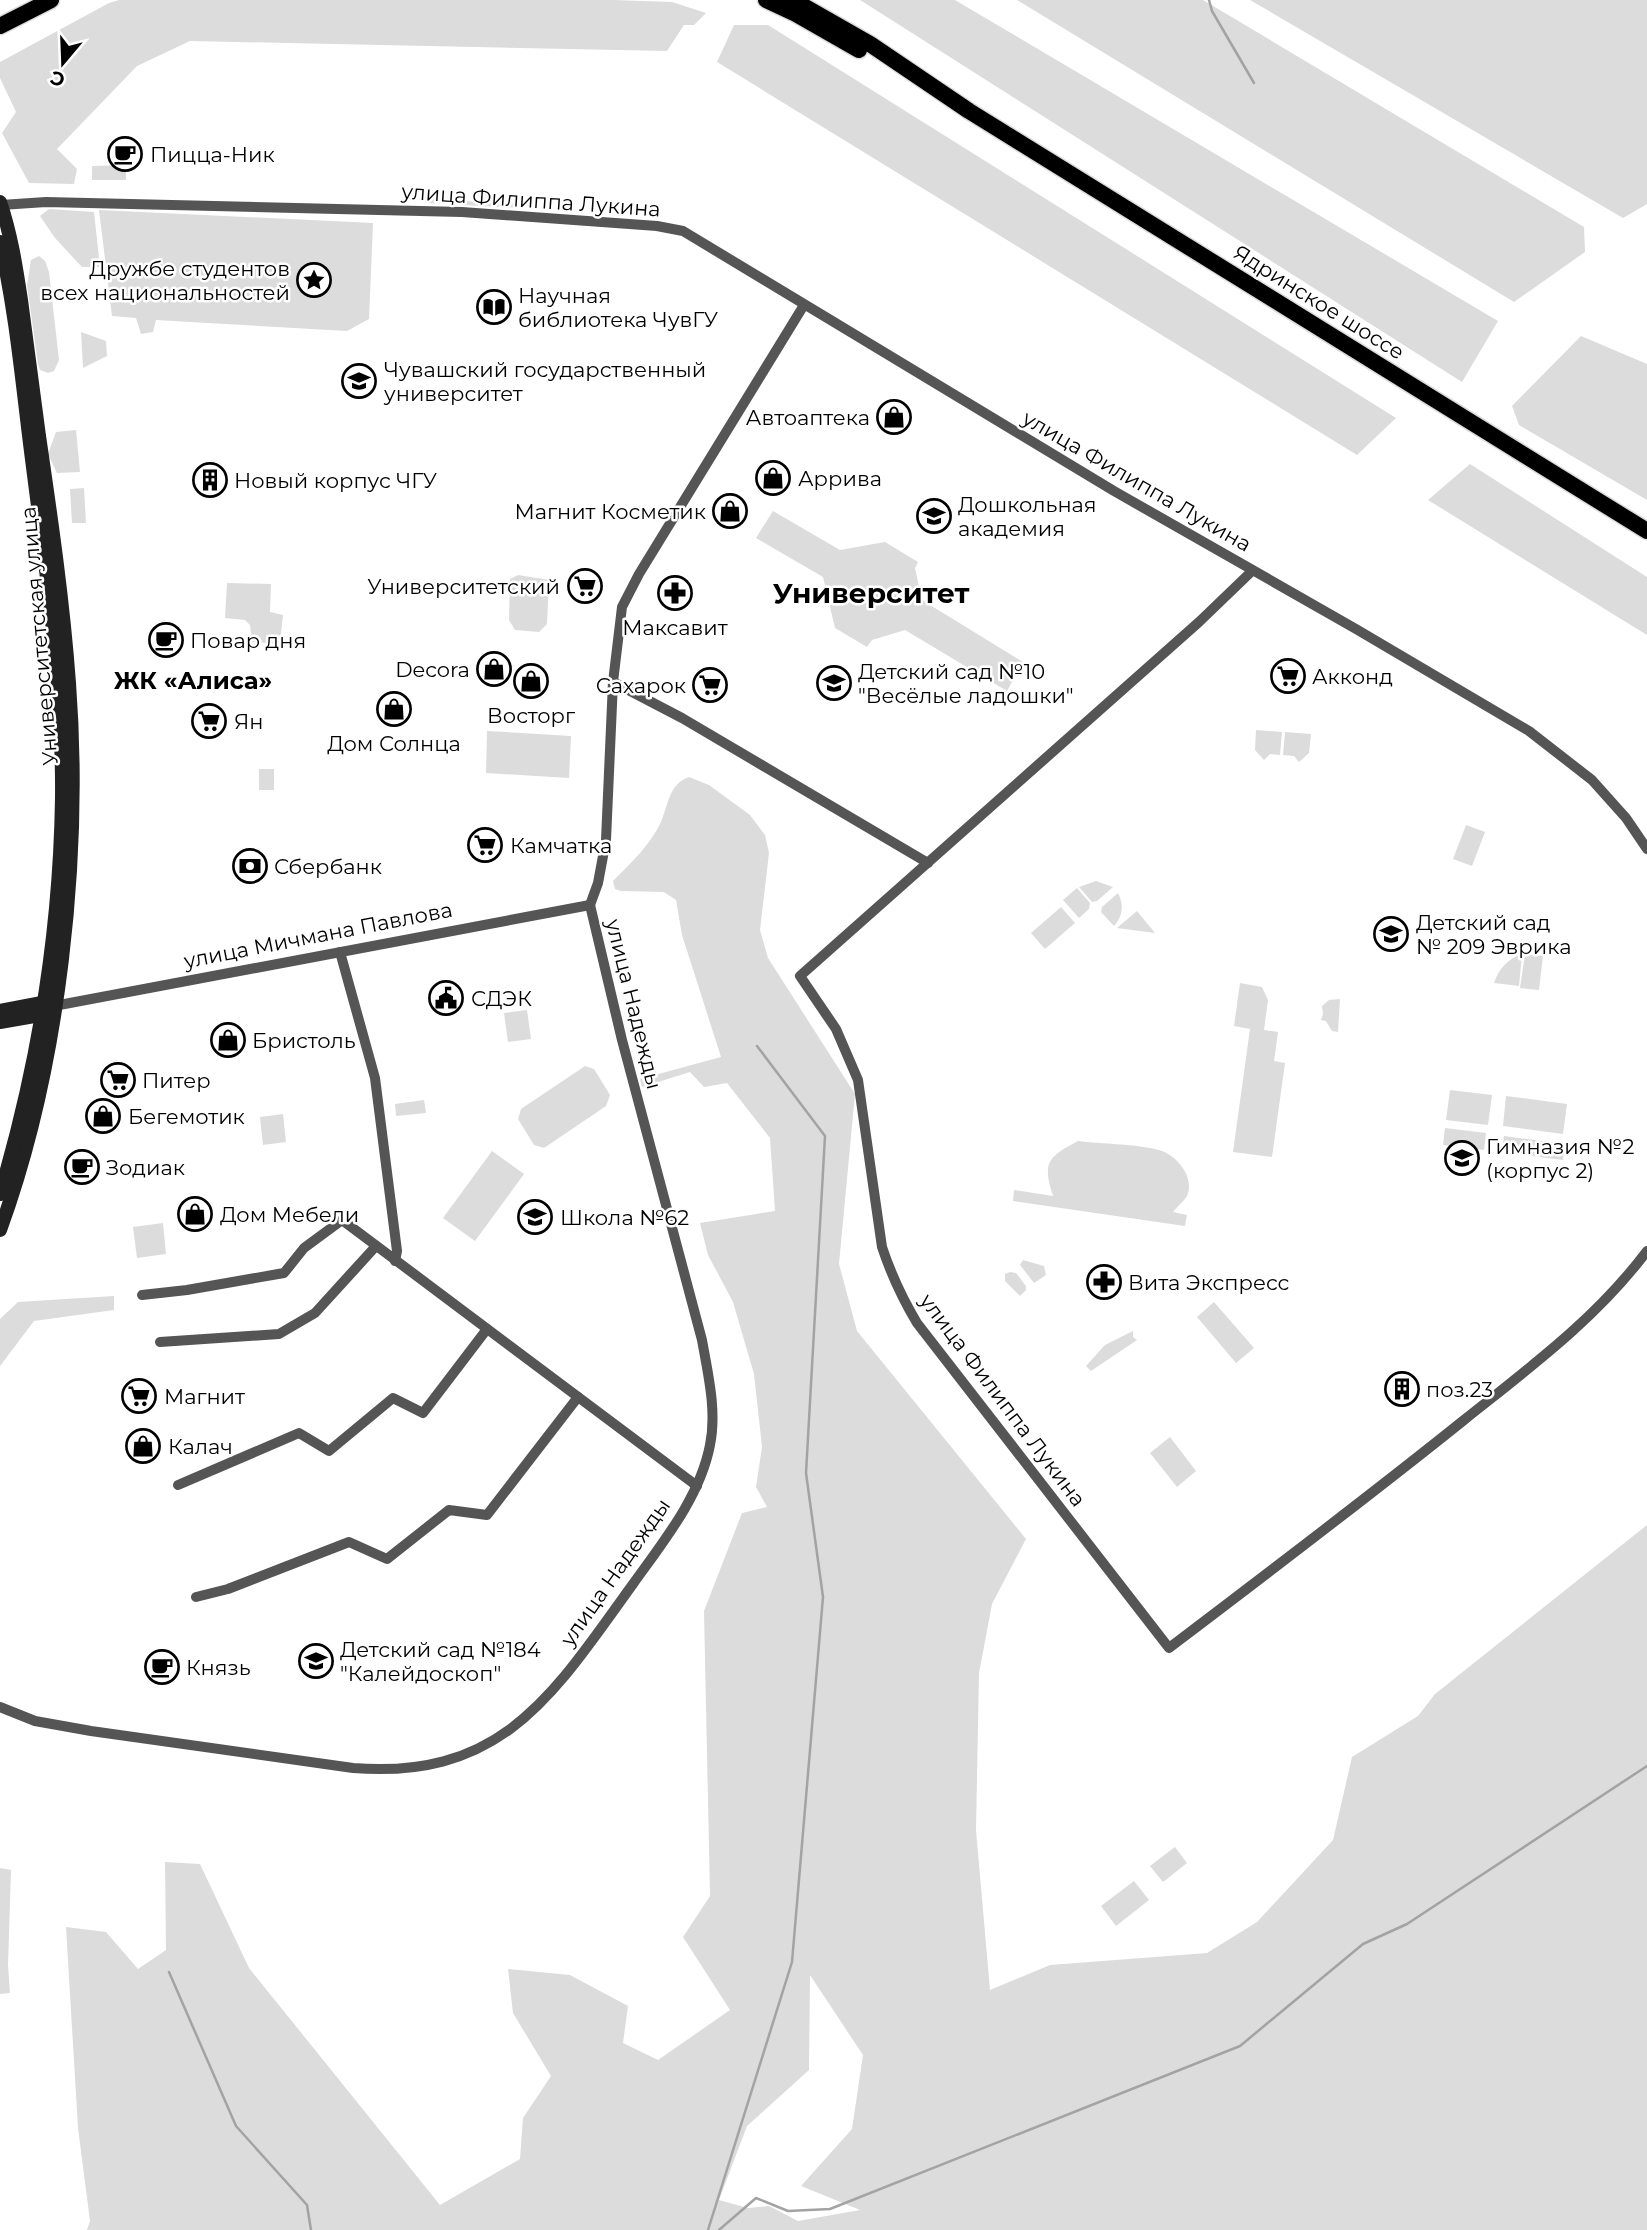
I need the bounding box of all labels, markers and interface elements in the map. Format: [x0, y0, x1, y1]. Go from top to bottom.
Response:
north arrow [28, 28, 98, 98]
text: С [47, 65, 68, 92]
cafe icon: Пицца-Ник [106, 135, 144, 173]
place label: Пицца-Ник [150, 142, 275, 167]
street label: улица Филиппа Лукина [400, 178, 661, 222]
street label: Ядринское шоссе [1229, 239, 1409, 365]
place label: Дружбе студентов всех национальностей [40, 256, 290, 305]
place icon: Дружбе студентов всех национальностей [295, 261, 333, 299]
place label: Научная библиотека ЧувГУ [518, 283, 719, 332]
library icon: Научная библиотека ЧувГУ [475, 288, 513, 326]
place label: Чувашский государственный университет [383, 357, 706, 406]
school or university icon: Чувашский государственный университет [340, 362, 378, 400]
shop icon: Автоаптека [875, 398, 913, 436]
place label: Автоаптека [746, 405, 870, 430]
street label: улица Филиппа Лукина [1017, 405, 1256, 557]
shop icon: Аррива [754, 459, 792, 497]
building icon: Новый корпус ЧГУ [191, 461, 229, 499]
place label: Аррива [798, 466, 882, 491]
place label: Новый корпус ЧГУ [234, 468, 438, 493]
shop icon: Магнит Косметик [711, 492, 749, 530]
place label: Дошкольная академия [958, 492, 1097, 541]
school or university icon: Дошкольная академия [915, 497, 953, 535]
place label: Магнит Косметик [515, 499, 706, 524]
street label: Университетская улица [15, 505, 63, 767]
supermarket icon: Университетский [566, 567, 604, 605]
place label: Университетский [367, 574, 560, 599]
pharmacy icon: Максавит [656, 574, 694, 612]
district label: Университет [773, 576, 969, 610]
place label: Максавит [622, 615, 728, 640]
cafe icon: Повар дня [147, 621, 185, 659]
place label: Повар дня [190, 628, 306, 653]
shop icon: Decora [475, 650, 513, 688]
place label: Decora [395, 657, 470, 682]
supermarket icon: Акконд [1269, 657, 1307, 695]
place label: Детский сад №10 "Весёлые ладошки" [858, 659, 1074, 708]
shop icon: Восторг [512, 662, 550, 700]
school or university icon: Детский сад №10 "Весёлые ладошки" [815, 664, 853, 702]
place label: Акконд [1312, 664, 1393, 689]
district label: ЖК «Алиса» [114, 666, 272, 695]
supermarket icon: Сахарок [691, 666, 729, 704]
place label: Сахарок [596, 673, 686, 698]
shop icon: Дом Солнца [375, 690, 413, 728]
supermarket icon: Ян [190, 702, 228, 740]
place label: Восторг [487, 703, 575, 728]
place label: Ян [234, 709, 264, 734]
place label: Дом Солнца [327, 731, 461, 756]
supermarket icon: Камчатка [466, 826, 504, 864]
place label: Камчатка [510, 833, 612, 858]
bank icon: Сбербанк [231, 847, 269, 885]
place label: Сбербанк [274, 854, 382, 879]
street label: улица Мичмана Павлова [181, 897, 454, 974]
place label: Детский сад № 209 Эврика [1416, 910, 1571, 959]
street label: улица Надежды [601, 915, 667, 1092]
school or university icon: Детский сад № 209 Эврика [1372, 915, 1410, 953]
public building icon: СДЭК [427, 979, 465, 1017]
place label: СДЭК [471, 986, 532, 1011]
shop icon: Бристоль [209, 1021, 247, 1059]
place label: Бристоль [252, 1028, 356, 1053]
supermarket icon: Питер [99, 1061, 137, 1099]
place label: Питер [142, 1068, 211, 1093]
shop icon: Бегемотик [84, 1097, 122, 1135]
place label: Бегемотик [128, 1104, 245, 1129]
place label: Гимназия №2 (корпус 2) [1486, 1134, 1634, 1183]
school or university icon: Гимназия №2 (корпус 2) [1443, 1139, 1481, 1177]
cafe icon: Зодиак [63, 1148, 101, 1186]
place label: Зодиак [106, 1155, 185, 1180]
shop icon: Дом Мебели [176, 1195, 214, 1233]
school or university icon: Школа №62 [516, 1198, 554, 1236]
place label: Дом Мебели [220, 1202, 359, 1227]
place label: Школа №62 [560, 1205, 689, 1230]
pharmacy icon: Вита Экспресс [1085, 1263, 1123, 1301]
place label: Вита Экспресс [1128, 1270, 1290, 1295]
street label: улица Филиппа Лукина [914, 1288, 1091, 1511]
building icon: поз.23 [1383, 1370, 1421, 1408]
supermarket icon: Магнит [120, 1377, 158, 1415]
place label: поз.23 [1426, 1377, 1493, 1402]
place label: Магнит [164, 1384, 245, 1409]
shop icon: Калач [124, 1427, 162, 1465]
place label: Калач [168, 1434, 233, 1459]
street label: улица Надежды [554, 1493, 675, 1651]
place label: Детский сад №184 "Калейдоскоп" [340, 1637, 541, 1686]
school or university icon: Детский сад №184 "Калейдоскоп" [297, 1642, 335, 1680]
cafe icon: Князь [143, 1648, 181, 1686]
place label: Князь [186, 1655, 251, 1680]

